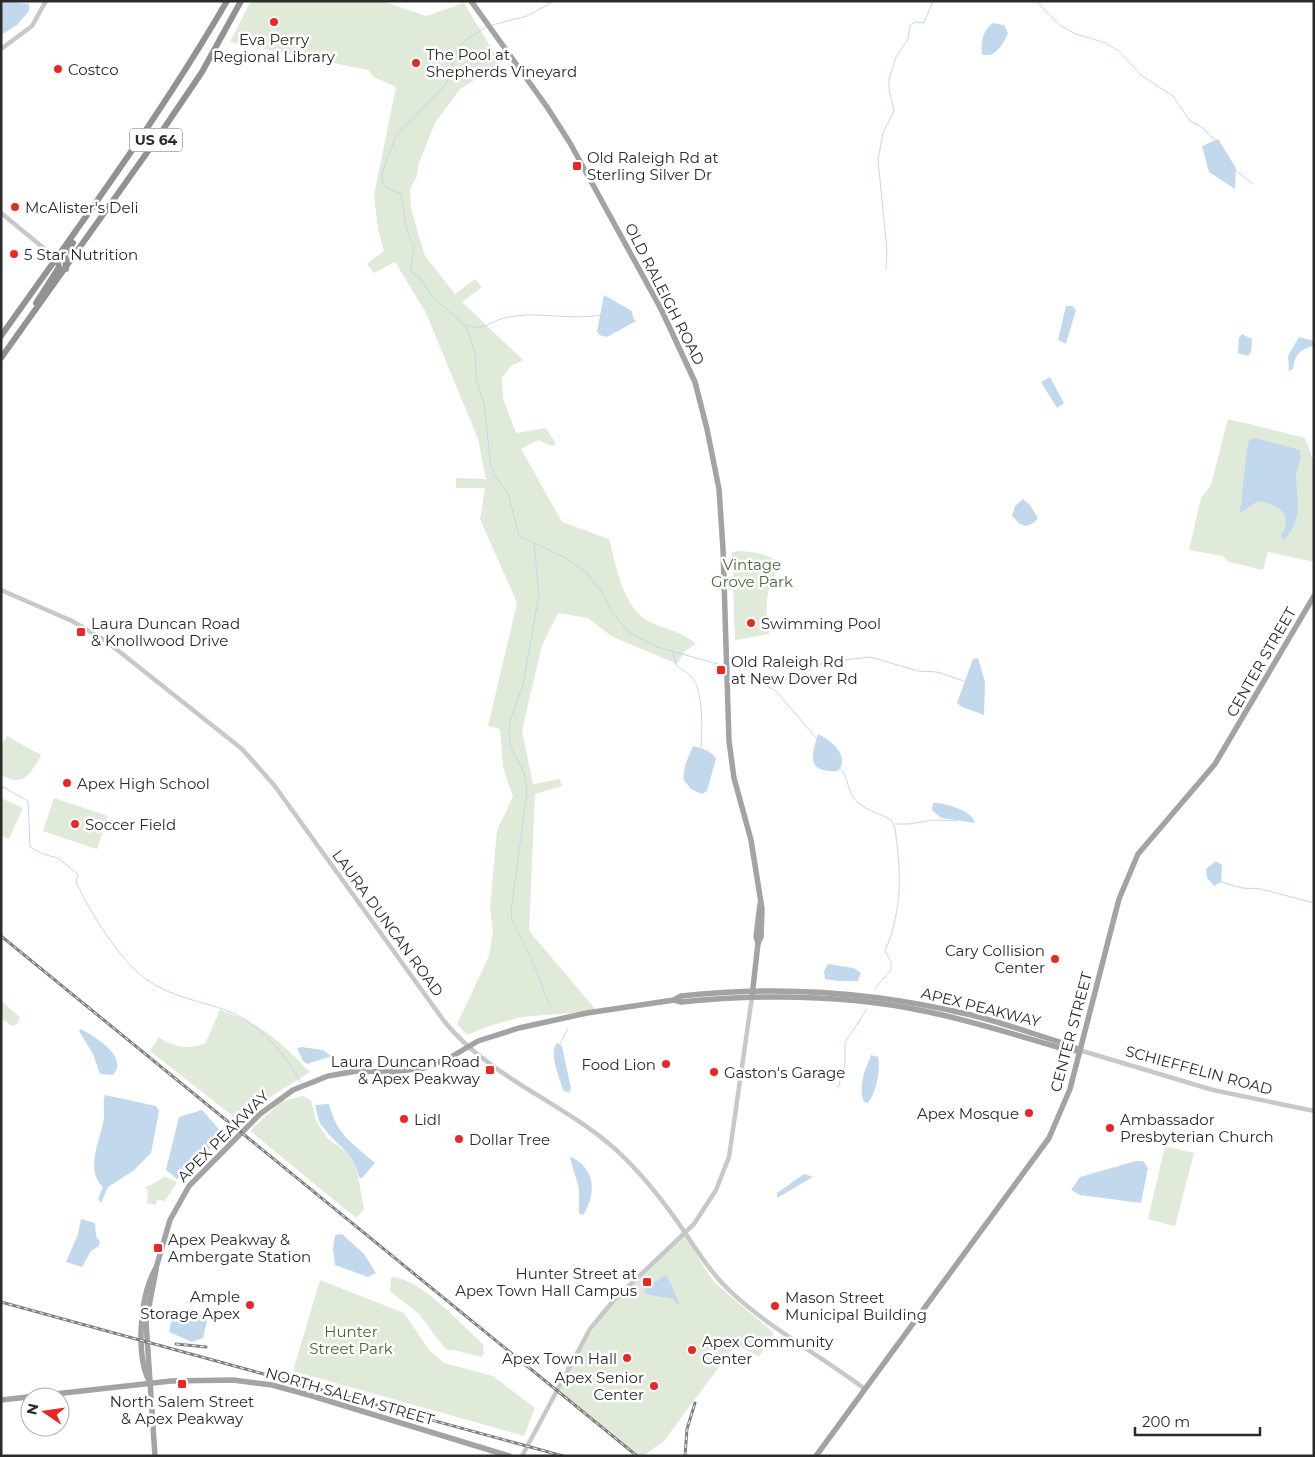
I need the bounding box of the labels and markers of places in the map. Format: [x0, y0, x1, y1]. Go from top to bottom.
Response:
marker: Eva Perry Regional Library [268, 16, 280, 28]
place label: Eva Perry Regional Library [213, 30, 336, 66]
place label: The Pool at Shepherds Vineyard [426, 45, 577, 81]
marker: The Pool at Shepherds Vineyard [410, 57, 422, 69]
place label: Costco [68, 60, 119, 79]
marker: Costco [52, 63, 64, 75]
place label: Old Raleigh Rd at Sterling Silver Dr [587, 148, 719, 184]
marker: Old Raleigh Rd at Sterling Silver Dr [571, 160, 583, 172]
place label: McAlister's Deli [25, 198, 139, 217]
marker: McAlister's Deli [9, 201, 21, 213]
place label: 5 Star Nutrition [24, 245, 138, 264]
marker: 5 Star Nutrition [8, 248, 20, 260]
place label: Laura Duncan Road & Knollwood Drive [91, 614, 240, 650]
place label: Swimming Pool [761, 614, 881, 633]
marker: Swimming Pool [745, 617, 757, 629]
marker: Laura Duncan Road & Knollwood Drive [75, 626, 87, 638]
place label: Old Raleigh Rd at New Dover Rd [731, 652, 858, 688]
marker: Old Raleigh Rd at New Dover Rd [715, 664, 727, 676]
place label: Apex High School [77, 774, 210, 793]
marker: Apex High School [61, 777, 73, 789]
place label: Soccer Field [85, 815, 176, 834]
marker: Soccer Field [69, 818, 81, 830]
place label: Cary Collision Center [945, 941, 1045, 977]
marker: Cary Collision Center [1049, 953, 1061, 965]
place label: Laura Duncan Road & Apex Peakway [331, 1052, 481, 1088]
place label: Food Lion [581, 1055, 656, 1074]
marker: Food Lion [660, 1058, 672, 1070]
place label: Gaston's Garage [724, 1063, 845, 1082]
marker: Laura Duncan Road & Apex Peakway [484, 1064, 496, 1076]
marker: Gaston's Garage [708, 1066, 720, 1078]
place label: Apex Mosque [917, 1104, 1019, 1123]
marker: Apex Mosque [1023, 1107, 1035, 1119]
place label: Lidl [414, 1110, 441, 1129]
place label: Ambassador Presbyterian Church [1120, 1110, 1274, 1146]
marker: Lidl [398, 1113, 410, 1125]
marker: Ambassador Presbyterian Church [1104, 1122, 1116, 1134]
place label: Dollar Tree [469, 1130, 550, 1149]
marker: Dollar Tree [453, 1133, 465, 1145]
place label: Apex Peakway & Ambergate Station [168, 1230, 311, 1266]
marker: Apex Peakway & Ambergate Station [152, 1242, 164, 1254]
place label: Hunter Street at Apex Town Hall Campus [455, 1264, 637, 1300]
marker: Hunter Street at Apex Town Hall Campus [641, 1276, 653, 1288]
place label: Ample Storage Apex [140, 1287, 240, 1323]
place label: Mason Street Municipal Building [785, 1288, 927, 1324]
marker: Ample Storage Apex [244, 1299, 256, 1311]
marker: Mason Street Municipal Building [769, 1300, 781, 1312]
place label: Apex Community Center [702, 1332, 834, 1368]
marker: Apex Community Center [686, 1344, 698, 1356]
place label: Apex Town Hall [502, 1349, 617, 1368]
marker: Apex Town Hall [621, 1352, 633, 1364]
place label: Apex Senior Center [554, 1368, 644, 1404]
marker: North Salem Street & Apex Peakway [176, 1378, 188, 1390]
marker: Apex Senior Center [648, 1380, 660, 1392]
place label: North Salem Street & Apex Peakway [110, 1392, 254, 1428]

